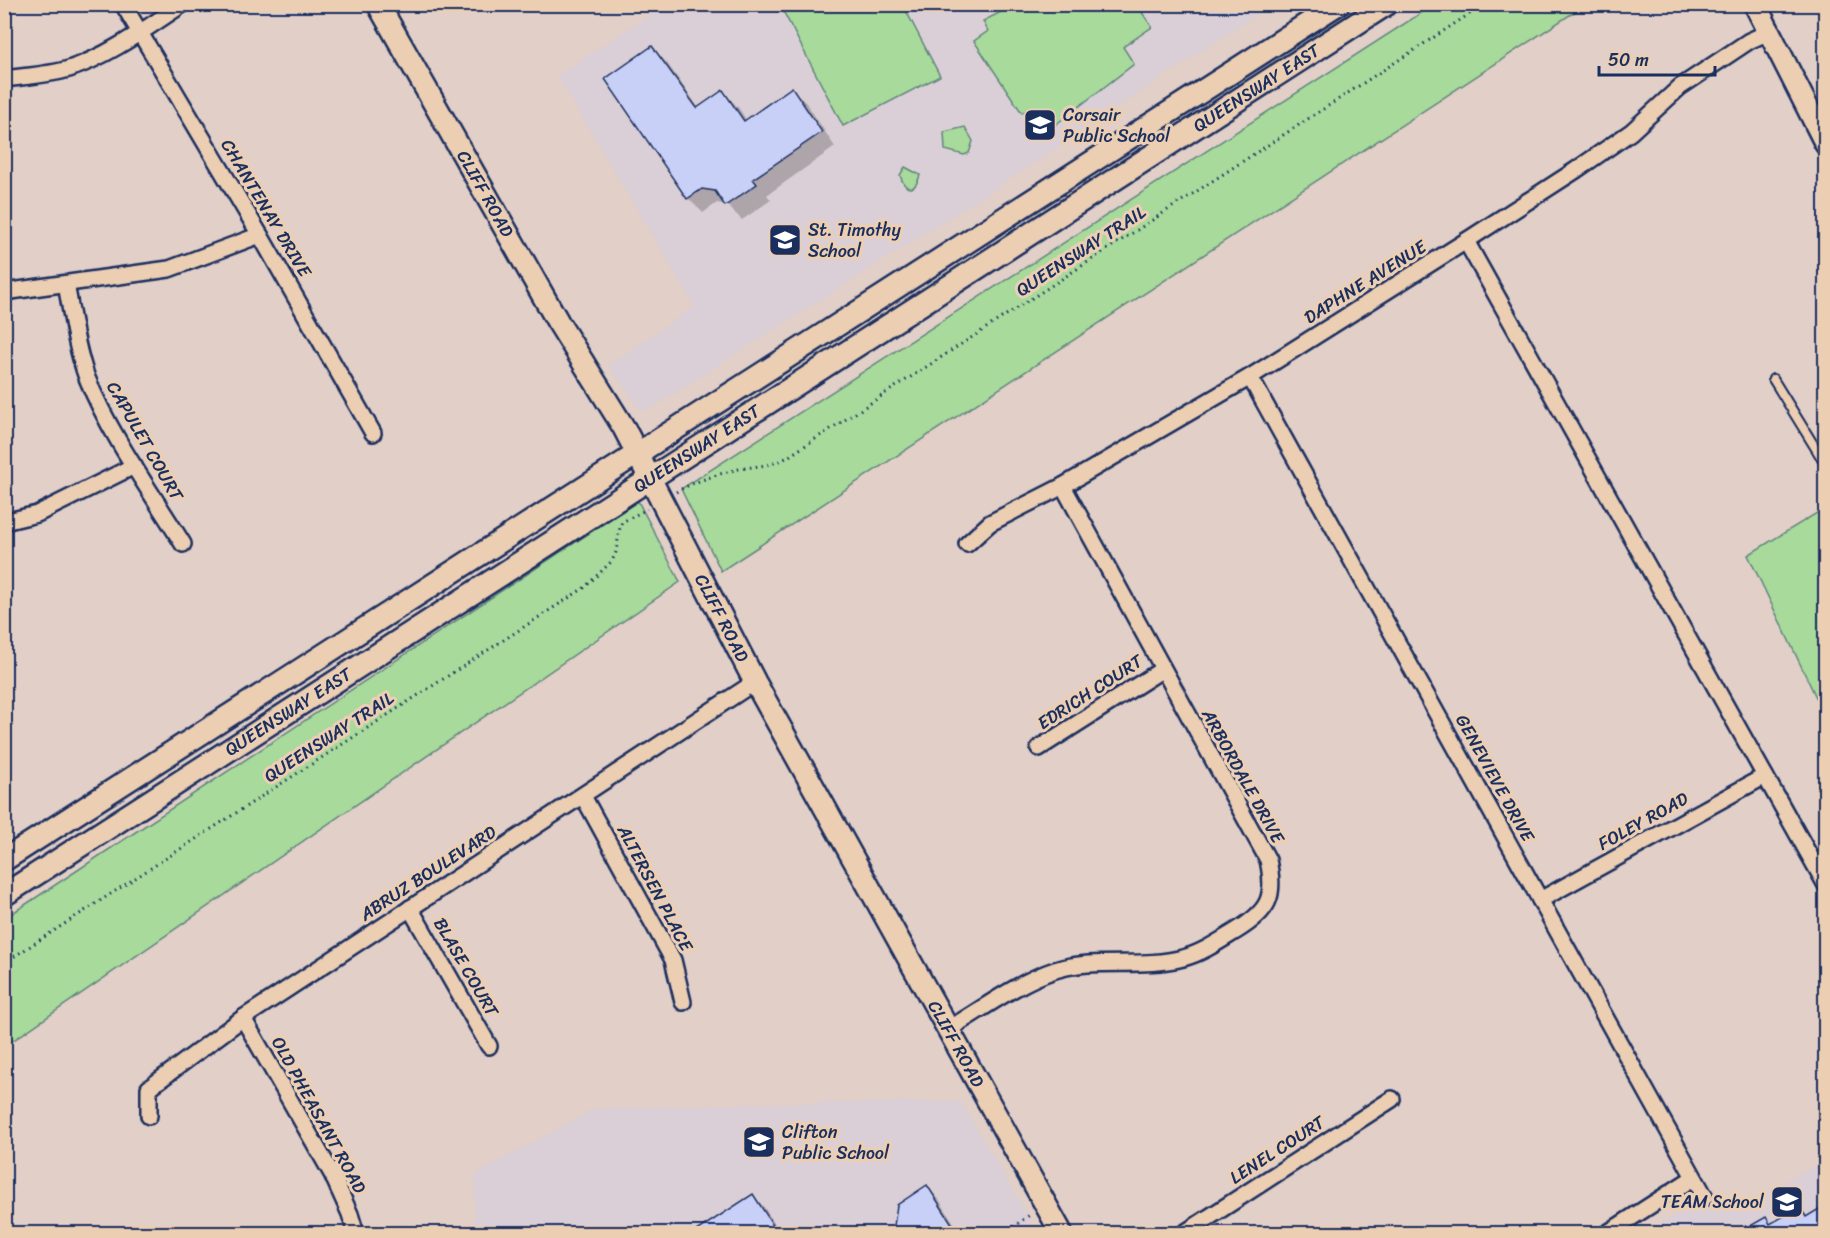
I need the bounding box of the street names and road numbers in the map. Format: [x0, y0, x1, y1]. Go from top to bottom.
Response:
street label: QUEENSWAY EAST [1186, 34, 1327, 141]
street label: CHANTENAY DRIVE [212, 132, 321, 284]
street label: CLIFF ROAD [448, 144, 523, 244]
street label: QUEENSWAY TRAIL [1009, 196, 1153, 305]
street label: DAPHNE AVENUE [1297, 231, 1434, 333]
street label: CAPULET COURT [98, 375, 193, 508]
street label: QUEENSWAY EAST [627, 395, 768, 502]
street label: CLIFF ROAD [686, 568, 758, 668]
street label: EDRICH COURT [1031, 645, 1150, 738]
street label: QUEENSWAY EAST [218, 658, 359, 765]
street label: QUEENSWAY TRAIL [257, 682, 401, 791]
street label: ARBORDALE DRIVE [1192, 702, 1294, 850]
street label: GENEVIEVE DRIVE [1447, 708, 1544, 849]
street label: FOLEY ROAD [1592, 783, 1695, 859]
street label: ABRUZ BOULEVARD [352, 816, 503, 930]
street label: ALTERSEN PLACE [608, 818, 702, 958]
street label: BLASE COURT [425, 911, 508, 1024]
street label: CLIFF ROAD [919, 994, 994, 1094]
street label: OLD PHEASANT ROAD [262, 1030, 376, 1200]
street label: LENEL COURT [1223, 1106, 1332, 1193]

